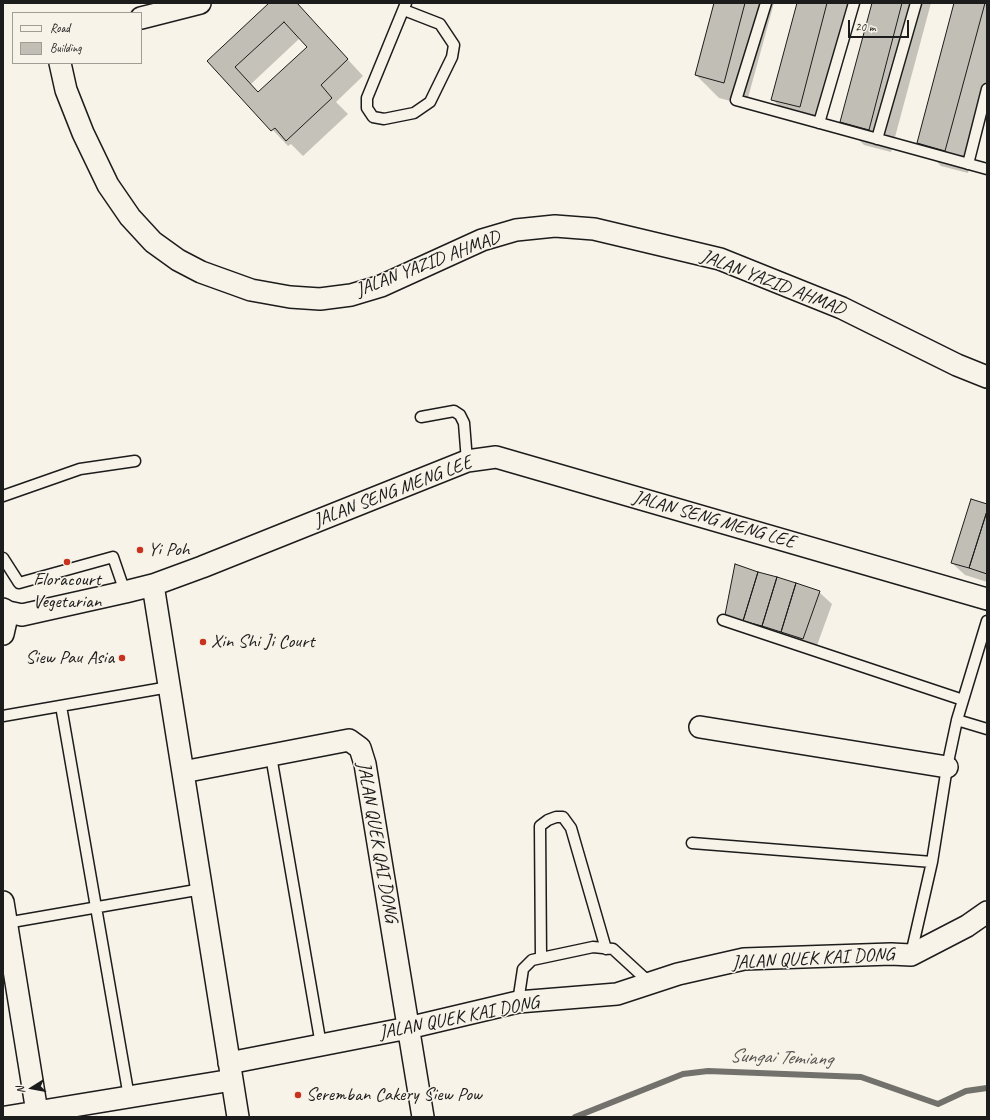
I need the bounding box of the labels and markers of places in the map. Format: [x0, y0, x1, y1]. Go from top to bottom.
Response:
place label: Yi Poh [148, 539, 189, 561]
marker: Yi Poh [135, 545, 145, 555]
marker: Floracourt Vegetarian [62, 557, 72, 567]
place label: Floracourt Vegetarian [33, 569, 101, 613]
place label: Xin Shi Ji Court [211, 631, 314, 653]
marker: Xin Shi Ji Court [198, 637, 208, 647]
place label: Siew Pau Asia [25, 647, 114, 669]
marker: Siew Pau Asia [117, 653, 127, 663]
place label: Seremban Cakery Siew Pow [306, 1084, 482, 1106]
marker: Seremban Cakery Siew Pow [293, 1090, 303, 1100]

